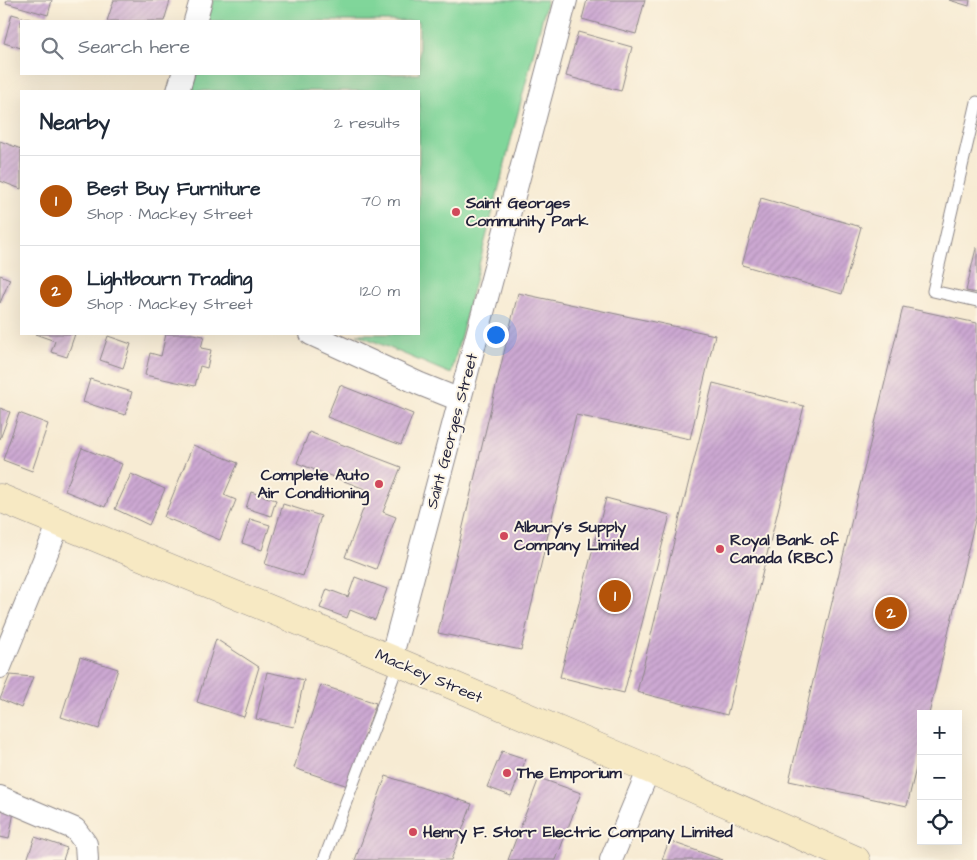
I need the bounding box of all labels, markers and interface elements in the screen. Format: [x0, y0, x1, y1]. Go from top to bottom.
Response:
search box [20, 20, 420, 75]
icon: search [38, 34, 66, 62]
text: Search here [78, 34, 190, 61]
text: Nearby [40, 108, 110, 137]
text: 2 results [334, 112, 400, 134]
text: Best Buy Furniture [87, 176, 261, 203]
text: 1 [55, 190, 57, 212]
text: 70 m [361, 190, 400, 212]
place label: Saint Georges Community Park [465, 192, 589, 233]
text: Shop · Mackey Street [87, 203, 253, 225]
marker: Saint Georges Community Park [450, 206, 462, 218]
text: Lightbourn Trading [87, 266, 252, 293]
text: 2 [51, 280, 61, 302]
text: 120 m [360, 280, 400, 302]
text: Shop · Mackey Street [87, 293, 253, 315]
your location [483, 322, 509, 348]
street label: Saint Georges Street [421, 350, 484, 511]
place label: Complete Auto Air Conditioning [258, 464, 370, 506]
marker: Complete Auto Air Conditioning [373, 478, 385, 490]
place label: Albury's Supply Company Limited [514, 516, 640, 557]
place label: Royal Bank of Canada (RBC) [730, 529, 839, 569]
marker: Albury's Supply Company Limited [498, 530, 510, 542]
marker: Royal Bank of Canada (RBC) [714, 543, 726, 555]
pin: 1 [599, 577, 631, 615]
pin: 2 [875, 594, 907, 632]
street label: Mackey Street [372, 643, 487, 710]
map controls [917, 710, 962, 845]
button: + [917, 710, 962, 755]
button: − [917, 755, 962, 800]
place label: The Emporium [516, 762, 622, 784]
marker: The Emporium [501, 767, 513, 779]
button: locate [917, 800, 962, 845]
place label: Henry F. Storr Electric Company Limited [423, 821, 733, 844]
marker: Henry F. Storr Electric Company Limited [407, 826, 419, 838]

